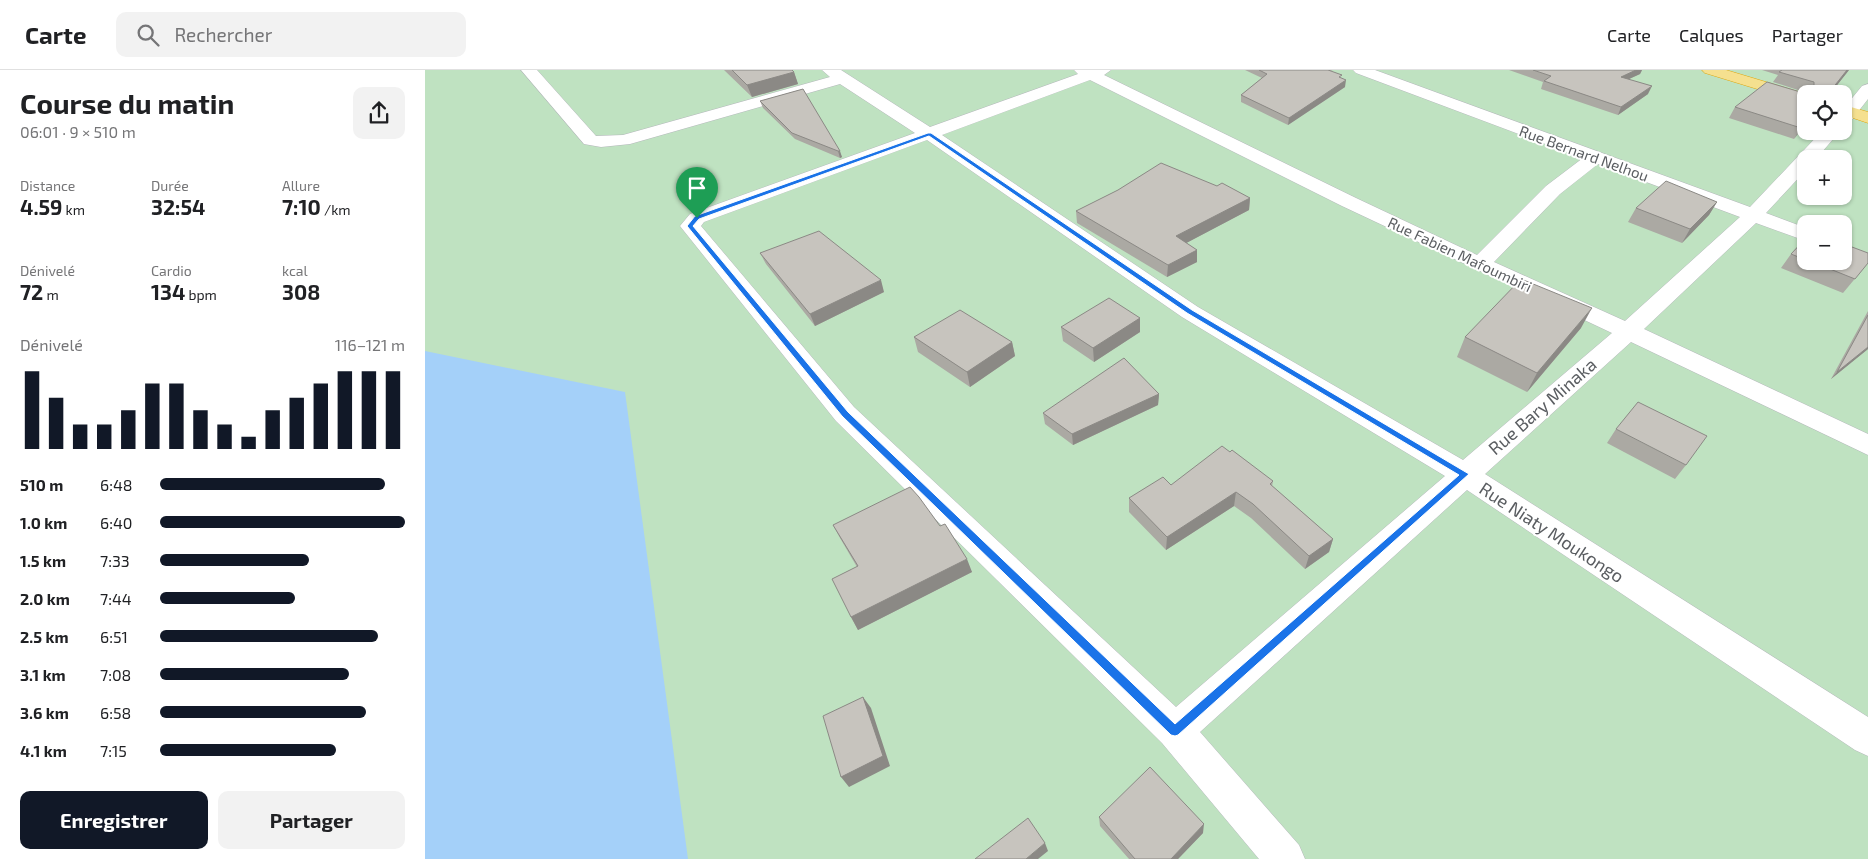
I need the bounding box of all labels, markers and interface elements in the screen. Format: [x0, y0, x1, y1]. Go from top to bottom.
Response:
search box [116, 12, 466, 57]
text: Carte [25, 20, 86, 49]
icon: search [134, 21, 162, 49]
text: Rechercher [174, 23, 272, 46]
text: Carte [1607, 24, 1651, 46]
text: Calques [1679, 24, 1744, 46]
text: Partager [1772, 24, 1843, 46]
map controls [1797, 85, 1852, 270]
button: locate [1797, 85, 1852, 140]
text: Course du matin [20, 86, 234, 120]
button: share [353, 87, 405, 139]
street label: Rue Bernard Nelhou [1517, 121, 1651, 185]
text: 06:01 · 9 × 510 m [20, 122, 136, 141]
button: + [1797, 150, 1852, 205]
pin [676, 167, 718, 218]
icon: arrive [683, 174, 711, 202]
text: Distance [20, 177, 75, 194]
text: Durée [151, 177, 189, 194]
text: Allure [282, 177, 320, 194]
text: 4.59 [20, 194, 62, 219]
text: 32:54 [151, 194, 205, 219]
text: 7:10 [282, 194, 321, 219]
text: km [62, 201, 85, 218]
text: /km [321, 201, 351, 218]
street label: Rue Fabien Mafoumbiri [1385, 213, 1535, 295]
button: − [1797, 215, 1852, 270]
text: Dénivelé [20, 262, 75, 279]
text: Cardio [151, 262, 192, 279]
text: kcal [282, 262, 308, 279]
text: 72 [20, 279, 43, 304]
text: 134 [151, 279, 185, 304]
text: 308 [282, 279, 320, 304]
text: m [43, 286, 59, 303]
text: bpm [185, 286, 217, 303]
text: Dénivelé [20, 335, 83, 354]
text: 116–121 m [335, 335, 405, 354]
street label: Rue Bary Minaka [1483, 353, 1601, 459]
text: 510 m [20, 475, 63, 494]
text: 6:48 [100, 475, 132, 494]
street label: Rue Niaty Moukongo [1476, 477, 1628, 587]
text: 1.0 km [20, 513, 67, 532]
text: 6:40 [100, 513, 132, 532]
text: 1.5 km [20, 551, 66, 570]
text: 7:33 [100, 551, 130, 570]
text: 2.0 km [20, 589, 70, 608]
text: 7:44 [100, 589, 132, 608]
text: 2.5 km [20, 627, 69, 646]
text: 6:51 [100, 627, 128, 646]
text: 3.1 km [20, 665, 66, 684]
text: 7:08 [100, 665, 131, 684]
text: 3.6 km [20, 703, 69, 722]
text: 6:58 [100, 703, 131, 722]
text: 4.1 km [20, 741, 67, 760]
text: 7:15 [100, 741, 127, 760]
button: Enregistrer [20, 791, 208, 849]
button: Partager [218, 791, 405, 849]

